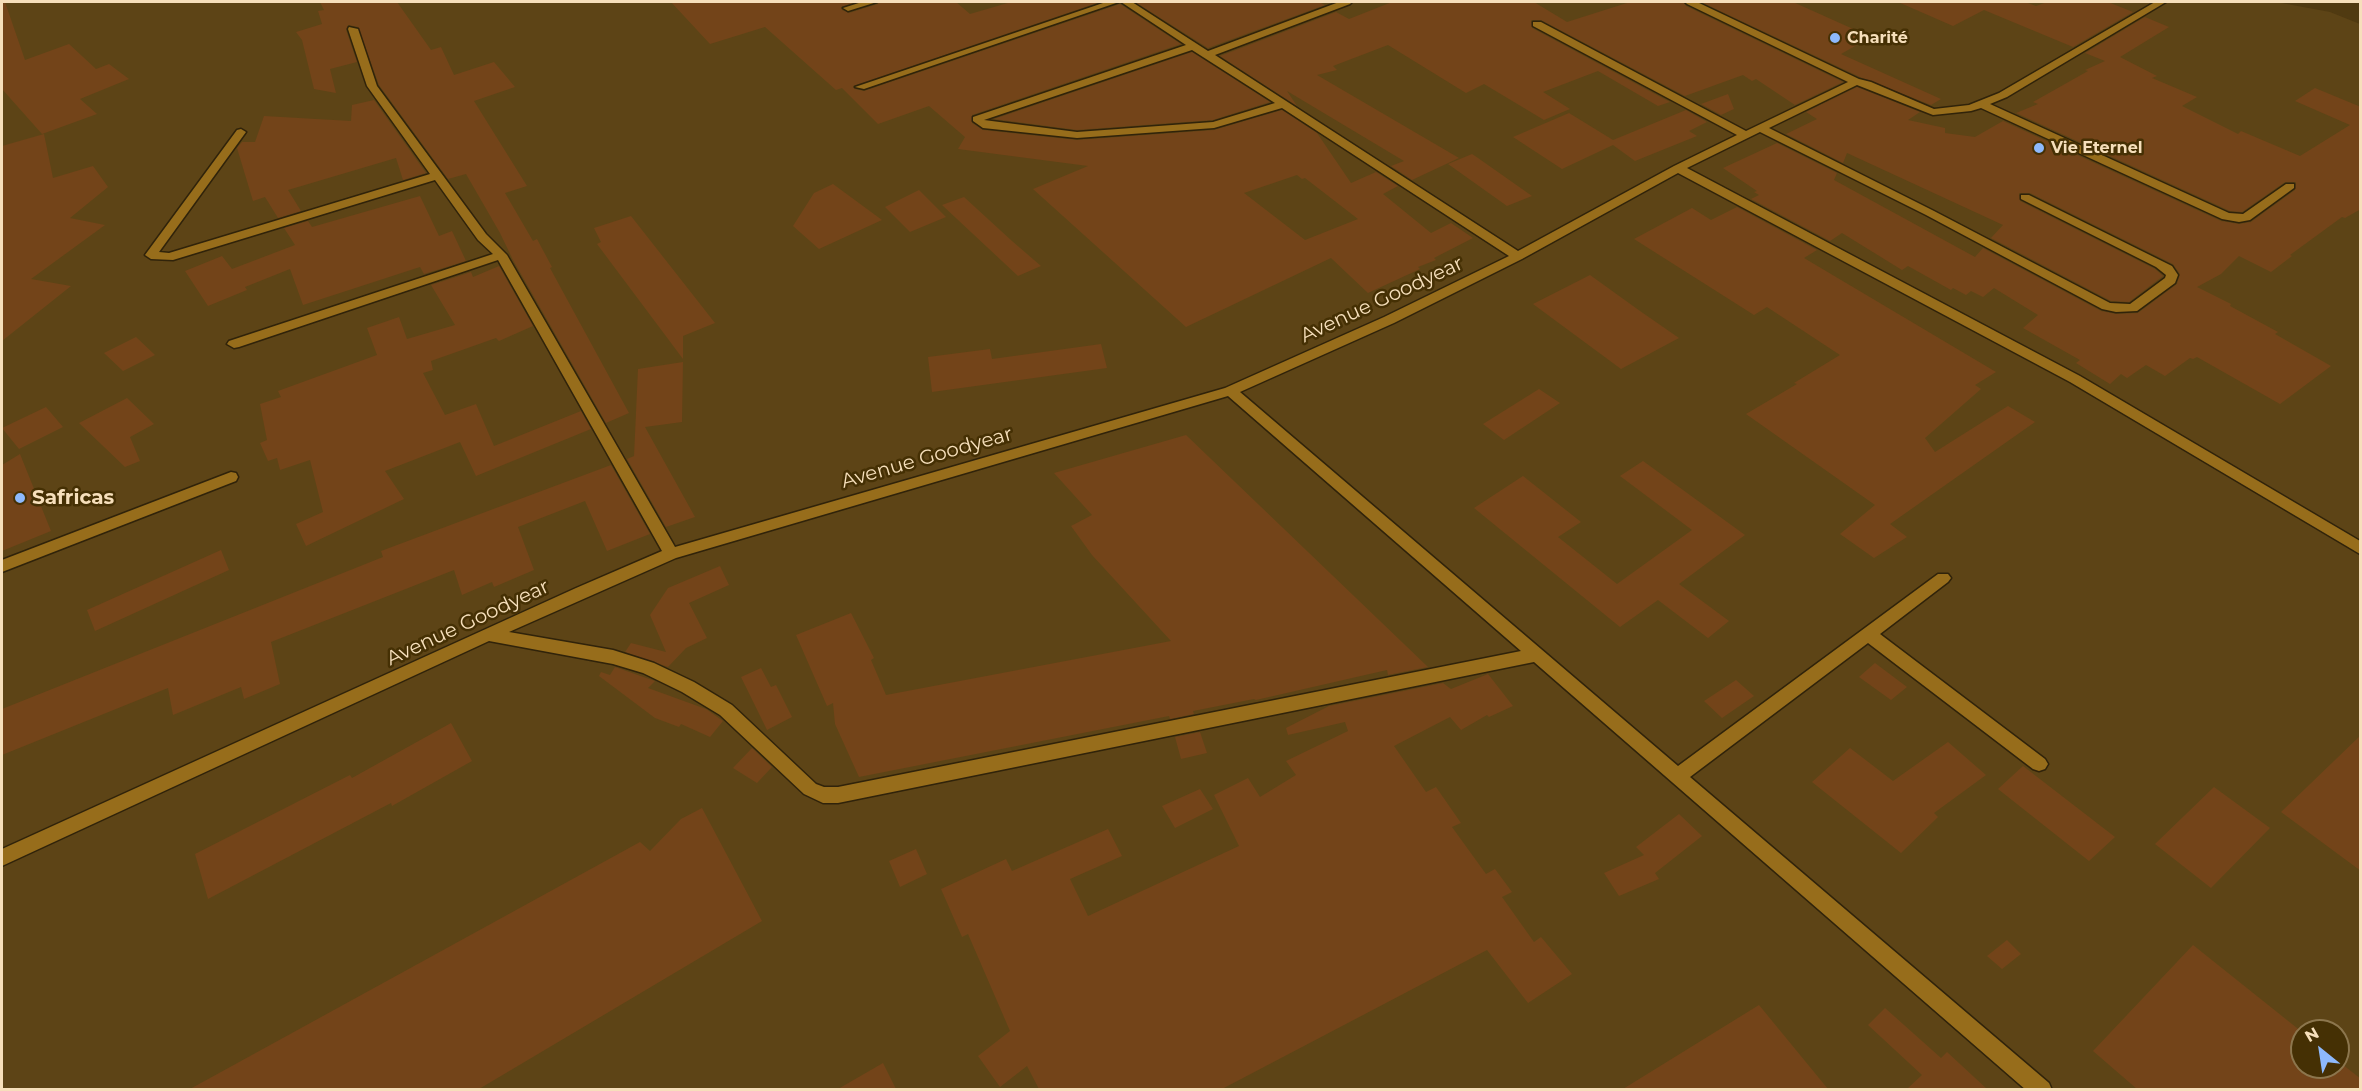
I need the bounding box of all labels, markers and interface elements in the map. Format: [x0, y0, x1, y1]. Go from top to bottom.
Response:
place label: Charité [1847, 28, 1908, 48]
marker: Charité [1828, 31, 1842, 45]
place label: Vie Eternel [2051, 138, 2143, 158]
marker: Vie Eternel [2032, 141, 2046, 155]
street label: Avenue Goodyear [1297, 252, 1467, 348]
street label: Avenue Goodyear [839, 422, 1015, 494]
place label: Safricas [32, 486, 114, 510]
marker: Safricas [13, 491, 27, 505]
street label: Avenue Goodyear [383, 575, 553, 671]
north arrow [2290, 1019, 2350, 1079]
text: N [2301, 1023, 2322, 1046]

